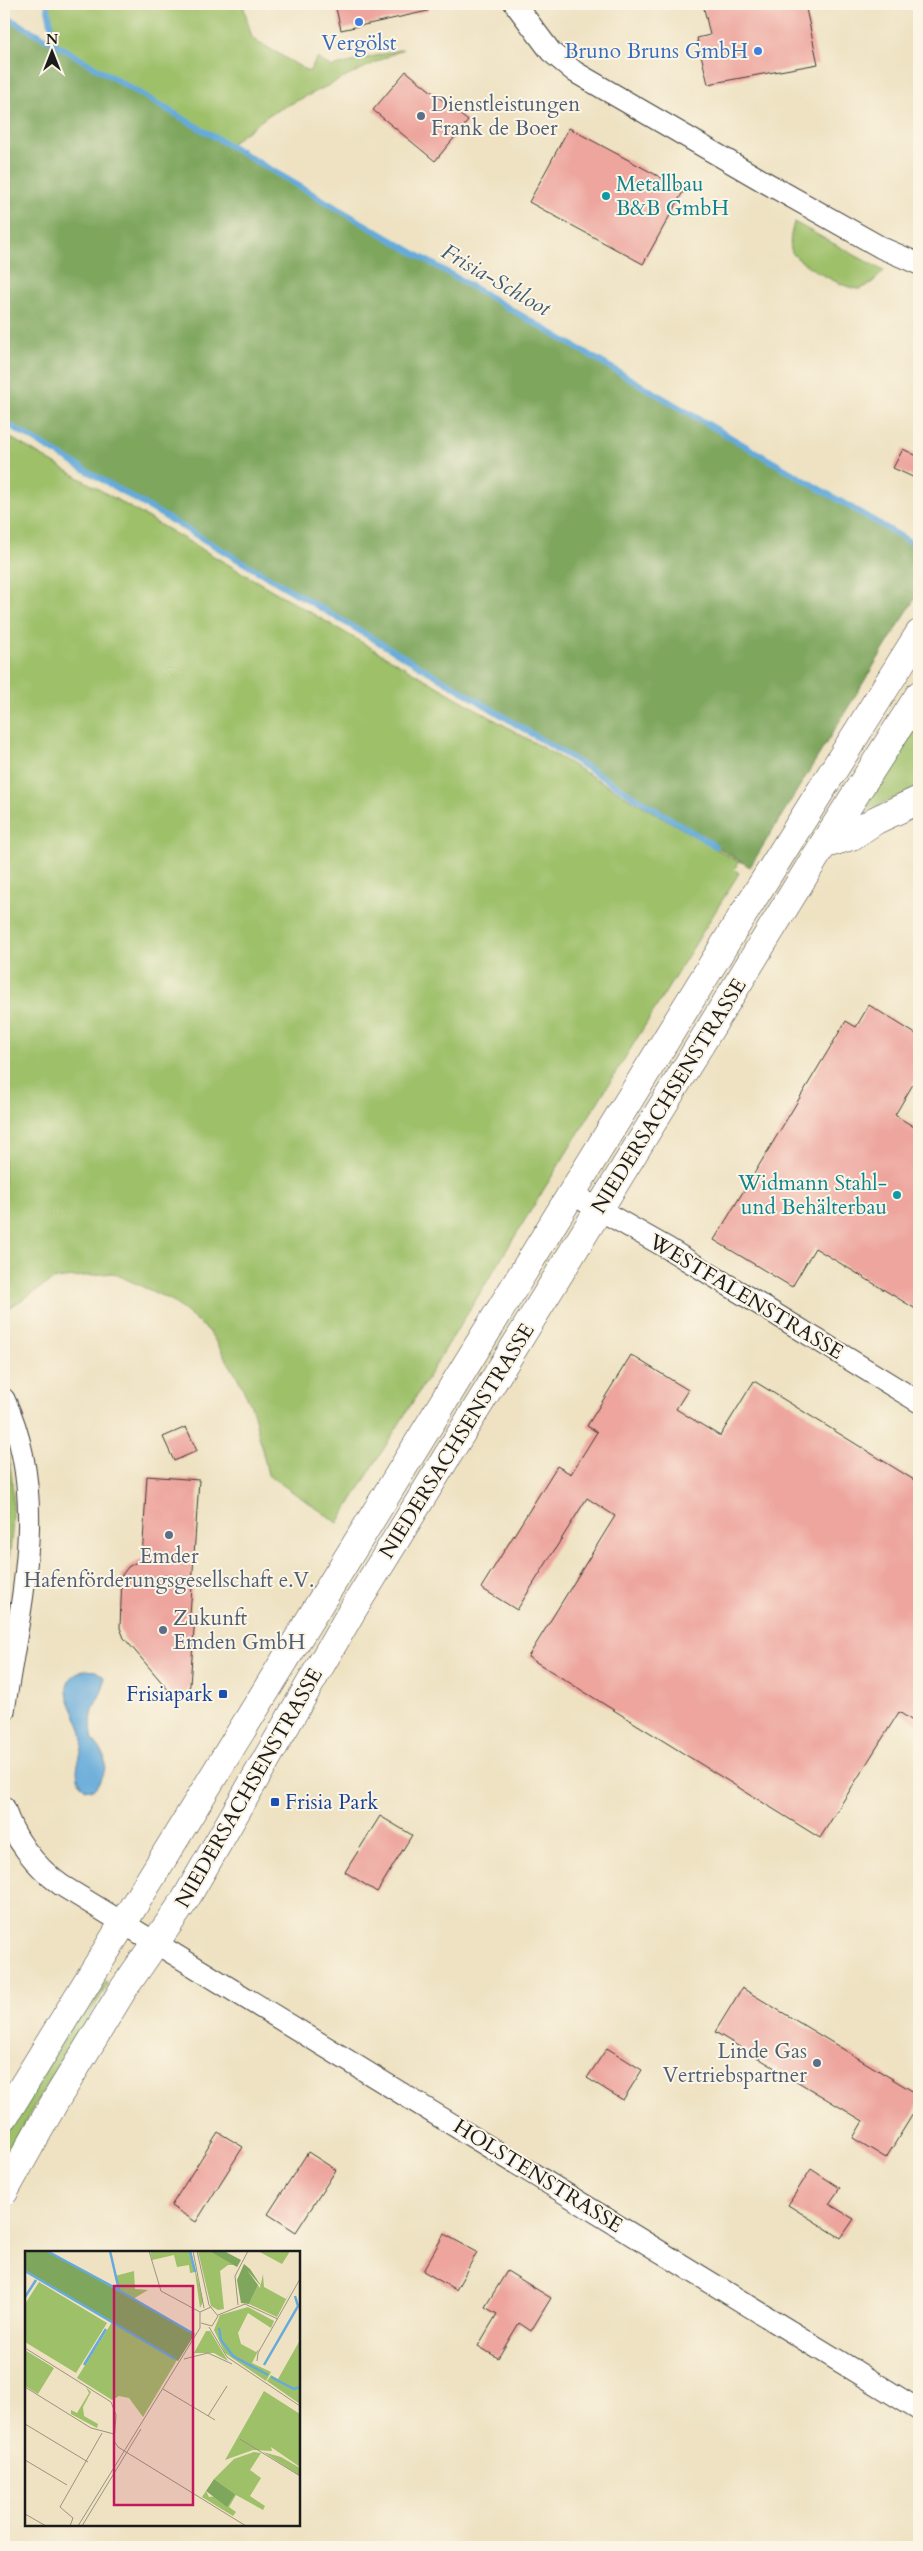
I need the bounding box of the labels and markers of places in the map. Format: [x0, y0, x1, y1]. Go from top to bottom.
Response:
marker: Vergölst [353, 16, 365, 28]
place label: Vergölst [322, 29, 397, 58]
place label: Bruno Bruns GmbH [564, 37, 748, 66]
marker: Bruno Bruns GmbH [752, 45, 764, 57]
place label: Dienstleistungen Frank de Boer [431, 90, 580, 143]
marker: Dienstleistungen Frank de Boer [415, 110, 427, 122]
place label: Metallbau B&B GmbH [616, 170, 729, 223]
marker: Metallbau B&B GmbH [600, 190, 612, 202]
place label: Widmann Stahl- und Behälterbau [737, 1169, 887, 1222]
marker: Widmann Stahl- und Behälterbau [891, 1189, 903, 1201]
marker: Emder Hafenförderungsgesellschaft e.V. [163, 1529, 175, 1541]
place label: Emder Hafenförderungsgesellschaft e.V. [24, 1542, 314, 1595]
place label: Zukunft Emden GmbH [173, 1604, 305, 1657]
marker: Zukunft Emden GmbH [157, 1624, 169, 1636]
place label: Frisiapark [126, 1680, 214, 1709]
marker: Frisiapark [217, 1688, 229, 1700]
place label: Frisia Park [285, 1788, 379, 1817]
marker: Frisia Park [269, 1796, 281, 1808]
place label: Linde Gas Vertriebspartner [663, 2037, 807, 2090]
marker: Linde Gas Vertriebspartner [811, 2057, 823, 2069]

